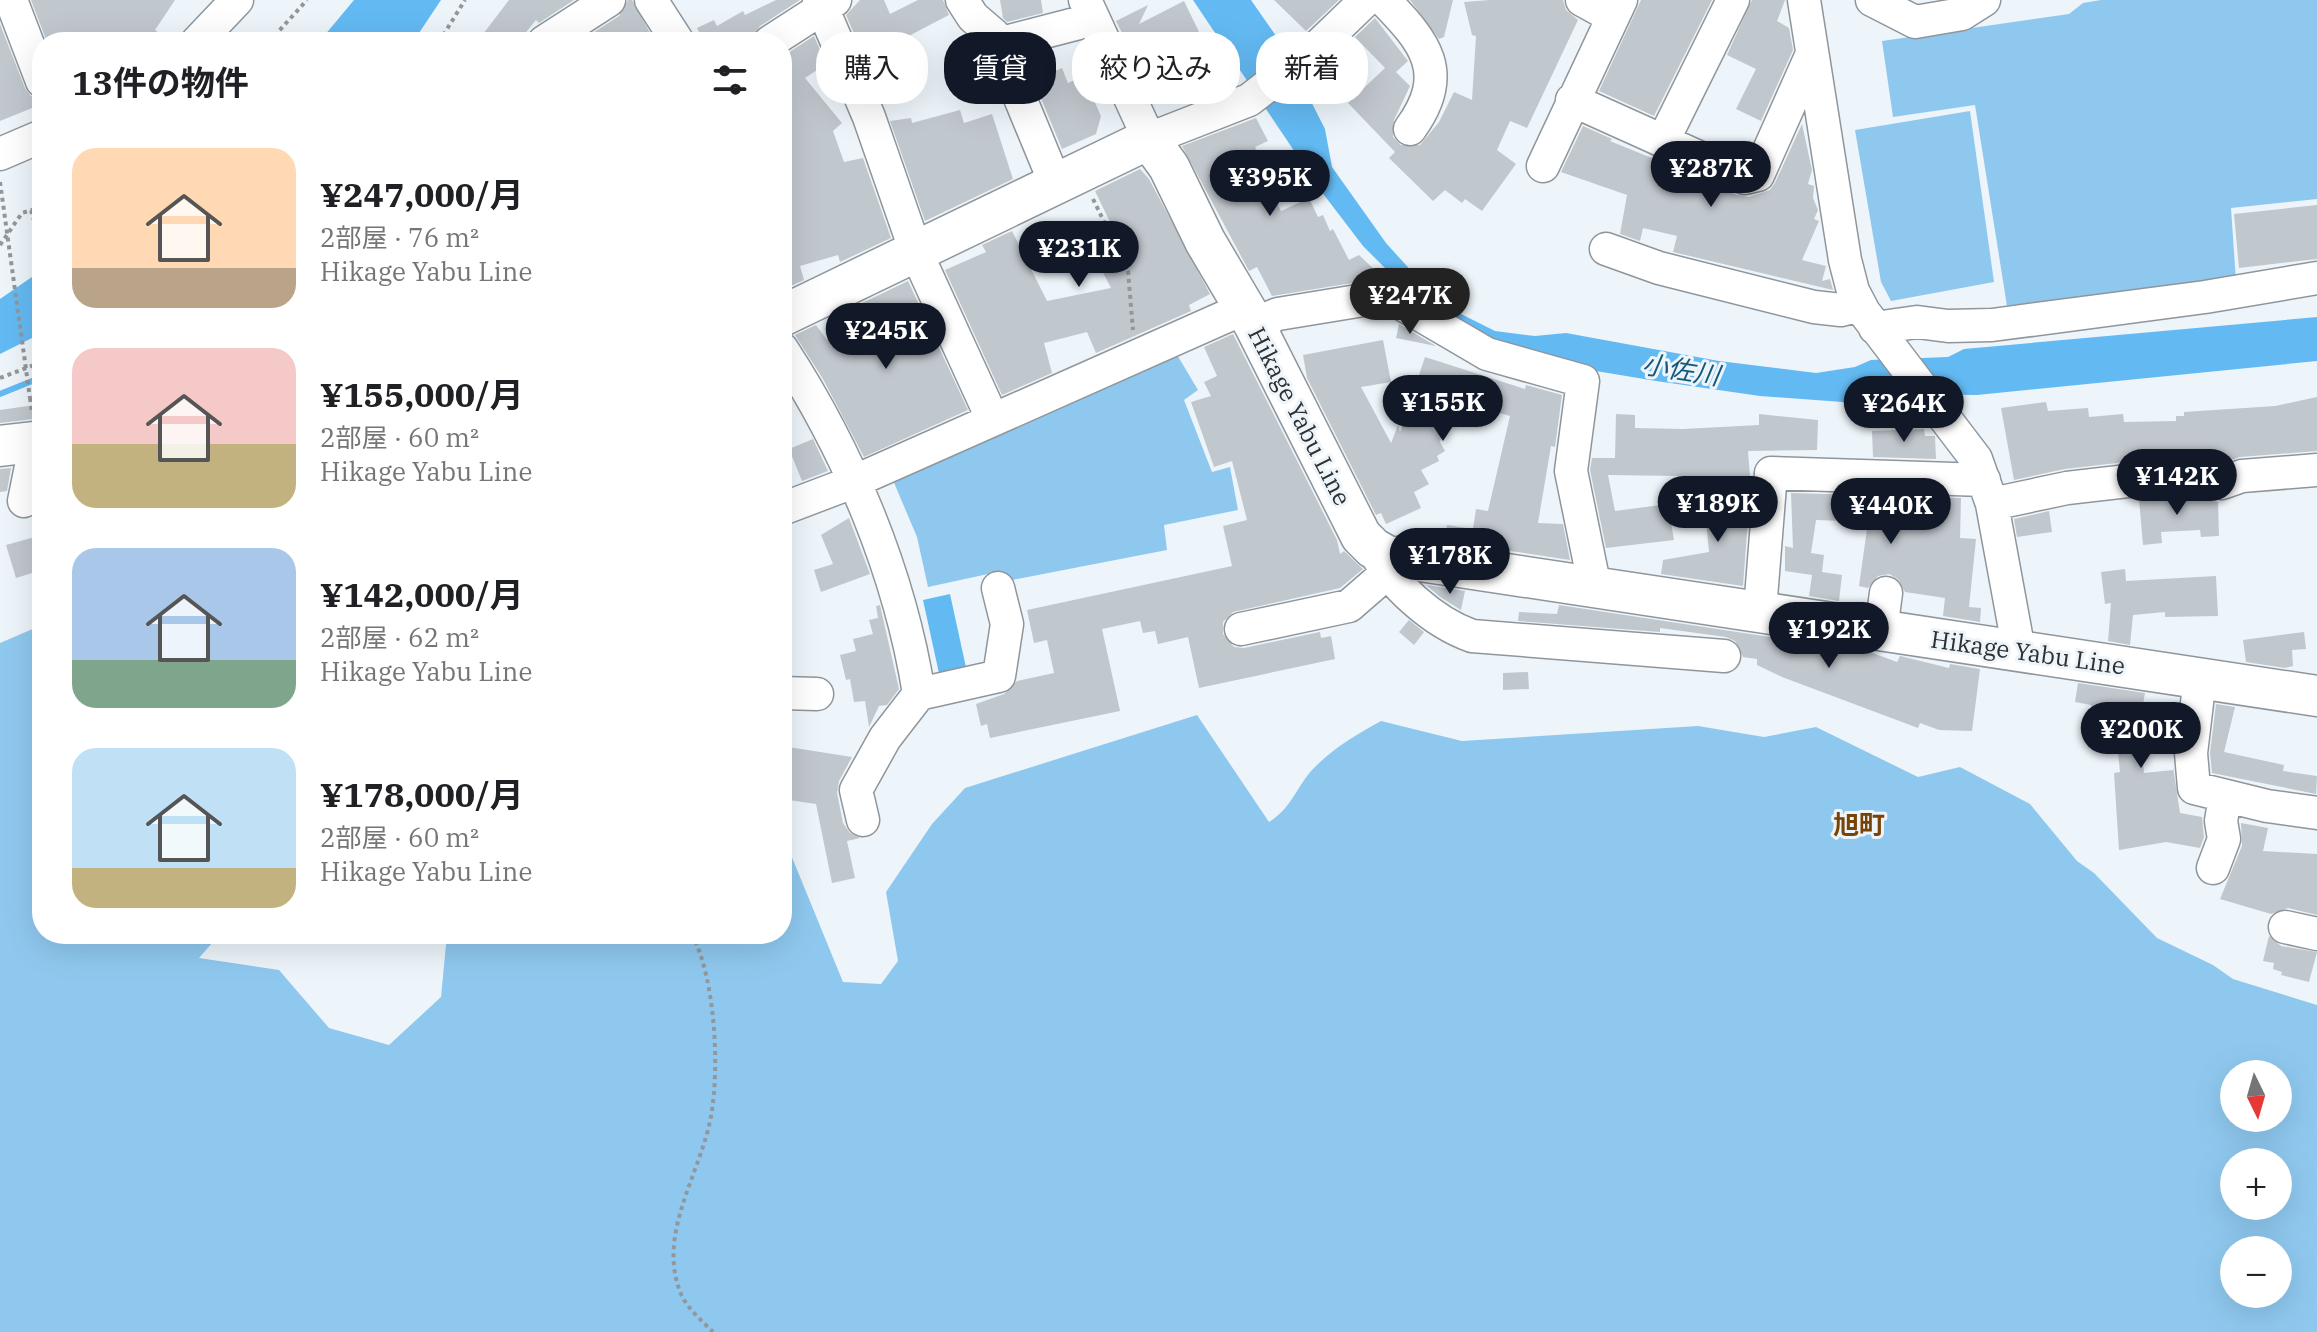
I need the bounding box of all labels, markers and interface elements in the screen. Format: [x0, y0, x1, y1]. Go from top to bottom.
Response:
chip: 購入 [816, 32, 928, 104]
chip: 賃貸 [944, 32, 1056, 104]
chip: 絞り込み [1072, 32, 1240, 104]
chip: 新着 [1256, 32, 1368, 104]
icon: filters [708, 58, 752, 102]
text: 13件の物件 [72, 60, 249, 104]
pin: ¥287K [1655, 141, 1767, 209]
pin: ¥395K [1214, 150, 1326, 218]
text: ¥287K [1669, 150, 1753, 184]
text: ¥395K [1228, 159, 1312, 193]
text: ¥247,000/月 [320, 172, 524, 216]
icon: home [136, 180, 232, 276]
text: 2部屋 · 76 m² [320, 220, 479, 254]
pin: ¥231K [1023, 221, 1135, 289]
text: ¥231K [1037, 230, 1121, 264]
text: Hikage Yabu Line [320, 254, 532, 288]
pin: ¥247K [1354, 268, 1466, 336]
text: ¥247K [1368, 277, 1452, 311]
pin: ¥245K [830, 303, 942, 371]
text: ¥245K [844, 312, 928, 346]
street label: Hikage Yabu Line [1241, 321, 1359, 511]
water label: 小佐川 [1640, 346, 1725, 392]
text: ¥155,000/月 [320, 372, 524, 416]
pin: ¥155K [1387, 375, 1499, 443]
pin: ¥264K [1848, 376, 1960, 444]
icon: home [136, 380, 232, 476]
text: ¥155K [1401, 384, 1485, 418]
text: ¥264K [1862, 385, 1946, 419]
text: 2部屋 · 60 m² [320, 420, 479, 454]
pin: ¥142K [2121, 449, 2233, 517]
text: Hikage Yabu Line [320, 454, 532, 488]
text: ¥142K [2135, 458, 2219, 492]
pin: ¥189K [1662, 476, 1774, 544]
pin: ¥440K [1835, 478, 1947, 546]
text: ¥189K [1676, 485, 1760, 519]
text: ¥440K [1849, 487, 1933, 521]
pin: ¥178K [1394, 528, 1506, 596]
text: ¥178K [1408, 537, 1492, 571]
text: ¥142,000/月 [320, 572, 524, 616]
icon: home [136, 580, 232, 676]
pin: ¥192K [1773, 602, 1885, 670]
text: ¥192K [1787, 611, 1871, 645]
text: 2部屋 · 62 m² [320, 620, 479, 654]
street label: Hikage Yabu Line [1929, 623, 2127, 681]
text: Hikage Yabu Line [320, 654, 532, 688]
pin: ¥200K [2085, 702, 2197, 770]
text: ¥200K [2099, 711, 2183, 745]
text: ¥178,000/月 [320, 772, 524, 816]
icon: home [136, 780, 232, 876]
district label: 旭町 [1833, 807, 1885, 841]
text: 2部屋 · 60 m² [320, 820, 479, 854]
text: Hikage Yabu Line [320, 854, 532, 888]
north arrow [2220, 1060, 2292, 1132]
map controls [2220, 1060, 2292, 1308]
button: + [2220, 1148, 2292, 1220]
button: − [2220, 1236, 2292, 1308]

